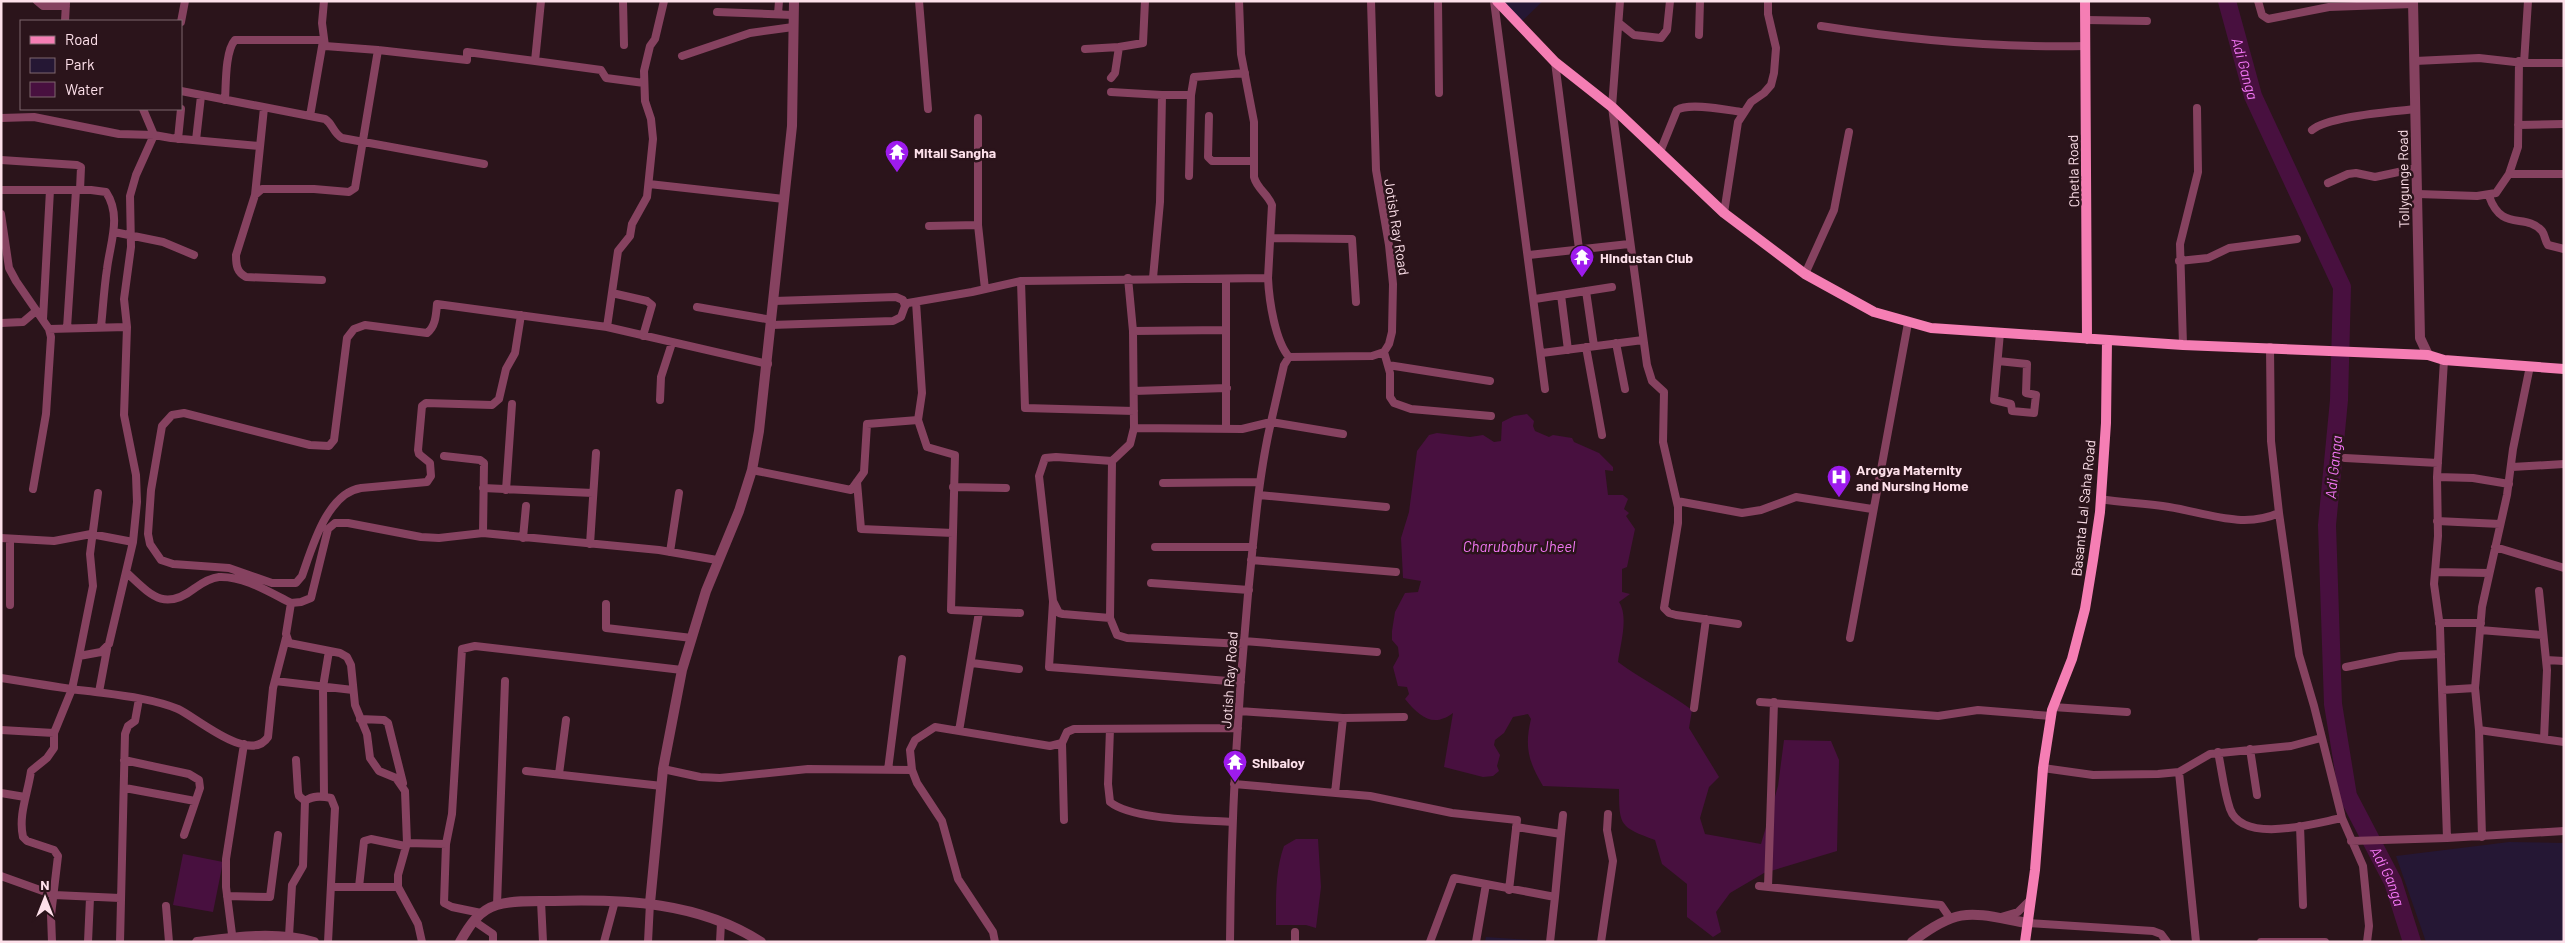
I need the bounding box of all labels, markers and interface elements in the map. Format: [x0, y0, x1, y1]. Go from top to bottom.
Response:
legend [20, 20, 182, 110]
text: Road [65, 30, 98, 48]
water label: Adi Ganga [2228, 35, 2263, 102]
text: Park [65, 55, 95, 73]
text: Water [65, 80, 104, 98]
street label: Tollygunge Road [2394, 130, 2412, 228]
street label: Chetla Road [2064, 135, 2082, 207]
temple icon: Mitali Sangha [884, 139, 910, 173]
place label: Mitali Sangha [914, 144, 996, 161]
street label: Jotish Ray Road [1381, 178, 1413, 276]
temple icon: Hindustan Club [1569, 244, 1595, 278]
place label: Hindustan Club [1600, 249, 1693, 266]
water label: Adi Ganga [2321, 434, 2345, 500]
street label: Basanta Lal Saha Road [2067, 439, 2099, 577]
place label: Arogya Maternity and Nursing Home [1856, 461, 1969, 494]
hospital icon: Arogya Maternity and Nursing Home [1826, 464, 1852, 498]
water label: Charubabur Jheel [1463, 537, 1576, 555]
street label: Jotish Ray Road [1217, 631, 1241, 729]
temple icon: Shibaloy [1222, 749, 1248, 783]
place label: Shibaloy [1252, 754, 1305, 771]
water label: Adi Ganga [2367, 843, 2409, 908]
north arrow [20, 873, 70, 923]
text: N [40, 876, 50, 893]

